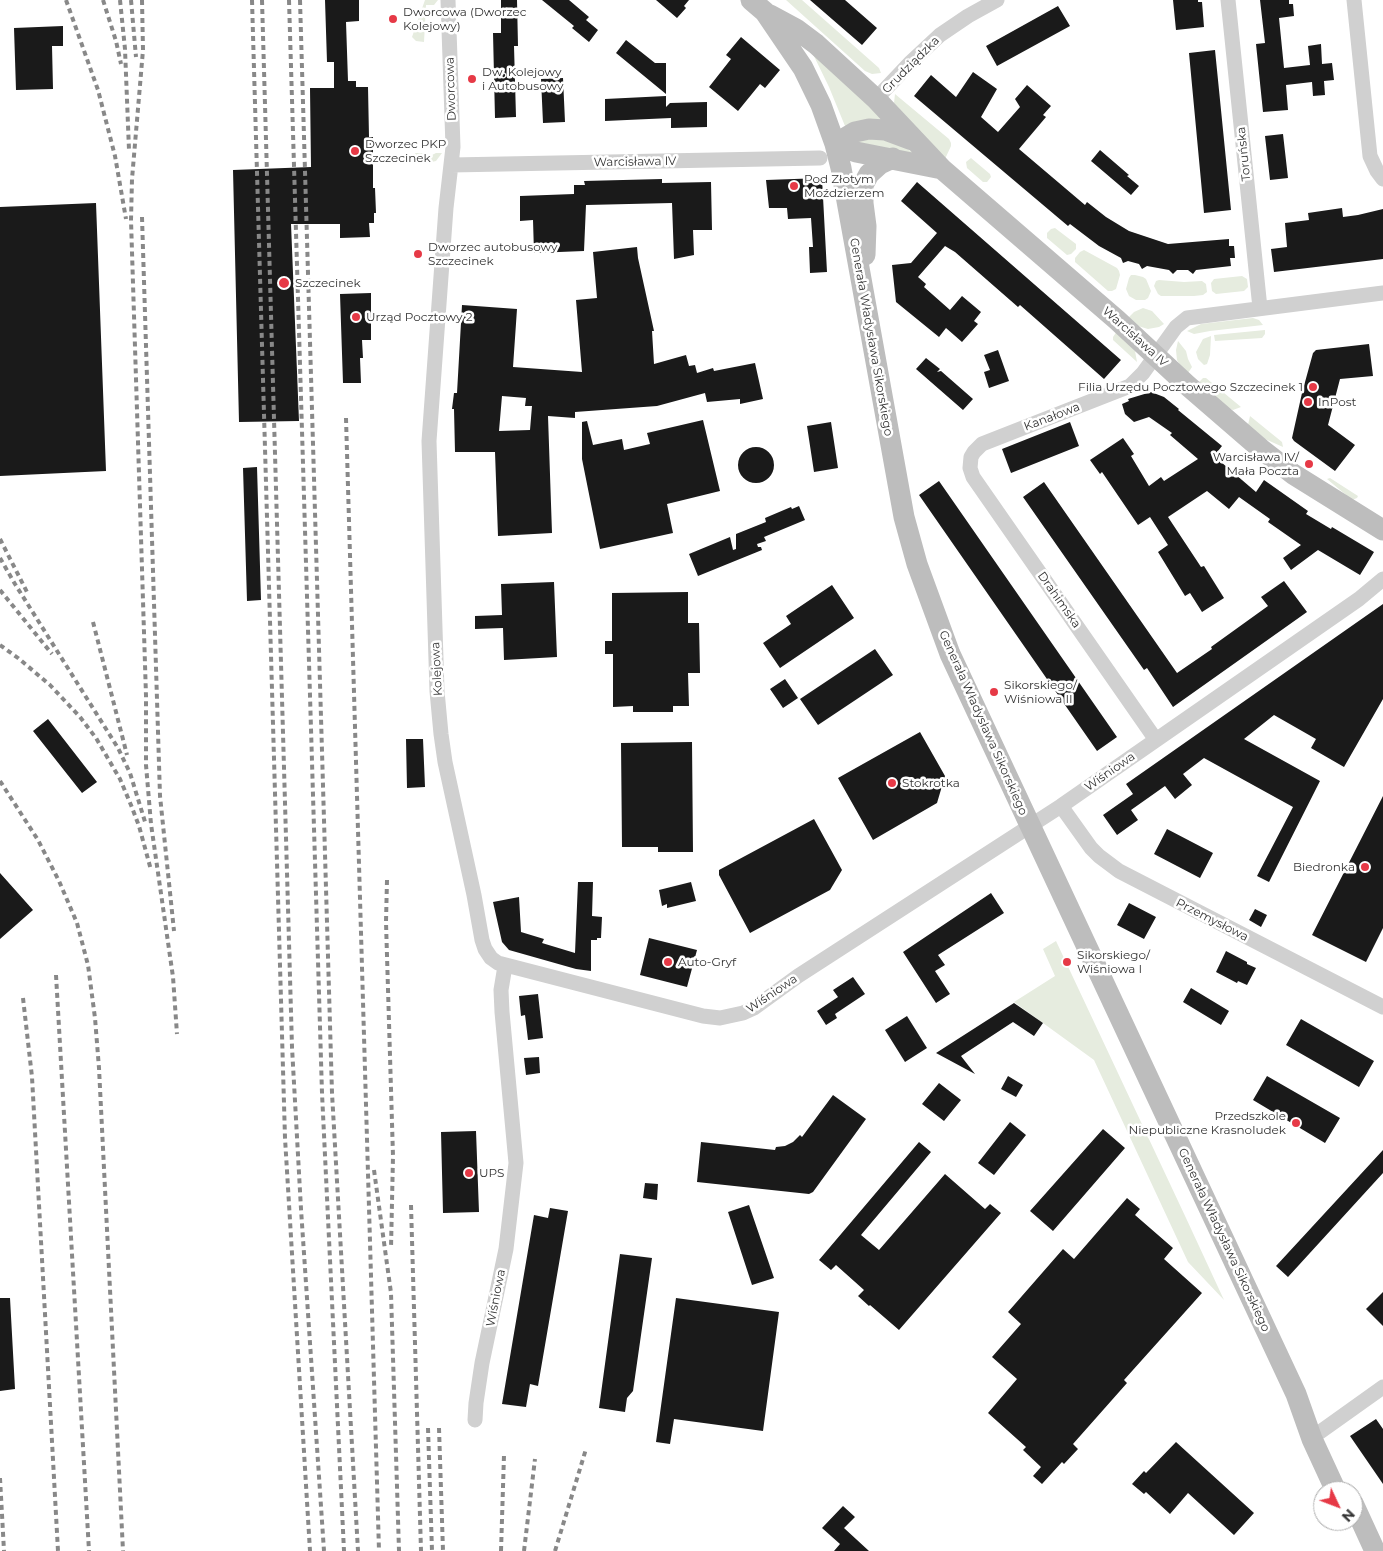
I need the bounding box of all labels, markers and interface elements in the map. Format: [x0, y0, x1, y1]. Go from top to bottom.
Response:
place label: Dworcowa (Dworzec Kolejowy) [403, 5, 527, 33]
marker: Dworcowa (Dworzec Kolejowy) [387, 13, 399, 25]
street label: Grudziądzka [879, 33, 943, 97]
street label: Dworcowa [443, 57, 459, 121]
place label: Dw. Kolejowy i Autobusowy [482, 65, 563, 93]
marker: Dw. Kolejowy i Autobusowy [466, 73, 478, 85]
street label: Toruńska [1234, 126, 1254, 182]
place label: Dworzec PKP Szczecinek [365, 137, 446, 165]
marker: Dworzec PKP Szczecinek [349, 145, 361, 157]
street label: Warcisława IV [593, 154, 677, 170]
place label: Pod Złotym Moździerzem [804, 172, 884, 200]
marker: Pod Złotym Moździerzem [788, 180, 800, 192]
street label: Generała Władysława Sikorskiego [846, 237, 896, 437]
place label: Dworzec autobusowy Szczecinek [428, 240, 557, 268]
marker: Dworzec autobusowy Szczecinek [412, 248, 424, 260]
marker: Szczecinek [277, 276, 291, 290]
place label: Szczecinek [295, 276, 361, 290]
street label: Warcisława IV [1099, 304, 1171, 370]
place label: Urząd Pocztowy 2 [366, 310, 473, 324]
marker: Urząd Pocztowy 2 [350, 311, 362, 323]
place label: Filia Urzędu Pocztowego Szczecinek 1 [1078, 380, 1303, 394]
marker: Filia Urzędu Pocztowego Szczecinek 1 [1307, 381, 1319, 393]
place label: InPost [1318, 395, 1356, 409]
marker: InPost [1302, 396, 1314, 408]
street label: Kanałowa [1022, 400, 1082, 434]
place label: Warcisława IV/ Mała Poczta [1213, 450, 1299, 478]
marker: Warcisława IV/ Mała Poczta [1303, 458, 1315, 470]
street label: Drahimska [1034, 569, 1084, 631]
street label: Generała Władysława Sikorskiego [936, 628, 1030, 818]
street label: Kolejowa [428, 642, 446, 696]
place label: Sikorskiego/ Wiśniowa II [1004, 678, 1077, 706]
marker: Sikorskiego/ Wiśniowa II [988, 686, 1000, 698]
street label: Wiśniowa [1082, 749, 1138, 795]
place label: Stokrotka [902, 776, 960, 790]
marker: Stokrotka [886, 777, 898, 789]
place label: Biedronka [1293, 860, 1355, 874]
marker: Biedronka [1359, 861, 1371, 873]
street label: Przemysłowa [1173, 896, 1251, 944]
place label: Sikorskiego/ Wiśniowa I [1077, 948, 1150, 976]
place label: Auto-Gryf [678, 955, 736, 969]
marker: Auto-Gryf [662, 956, 674, 968]
marker: Sikorskiego/ Wiśniowa I [1061, 956, 1073, 968]
street label: Wiśniowa [744, 972, 800, 1016]
place label: Przedszkole Niepubliczne Krasnoludek [1129, 1109, 1286, 1137]
marker: Przedszkole Niepubliczne Krasnoludek [1290, 1117, 1302, 1129]
street label: Generała Władysława Sikorskiego [1175, 1146, 1273, 1334]
place label: UPS [479, 1166, 504, 1180]
marker: UPS [463, 1167, 475, 1179]
street label: Wiśniowa [483, 1268, 509, 1328]
north arrow [1313, 1481, 1363, 1531]
text: N [1338, 1505, 1359, 1526]

